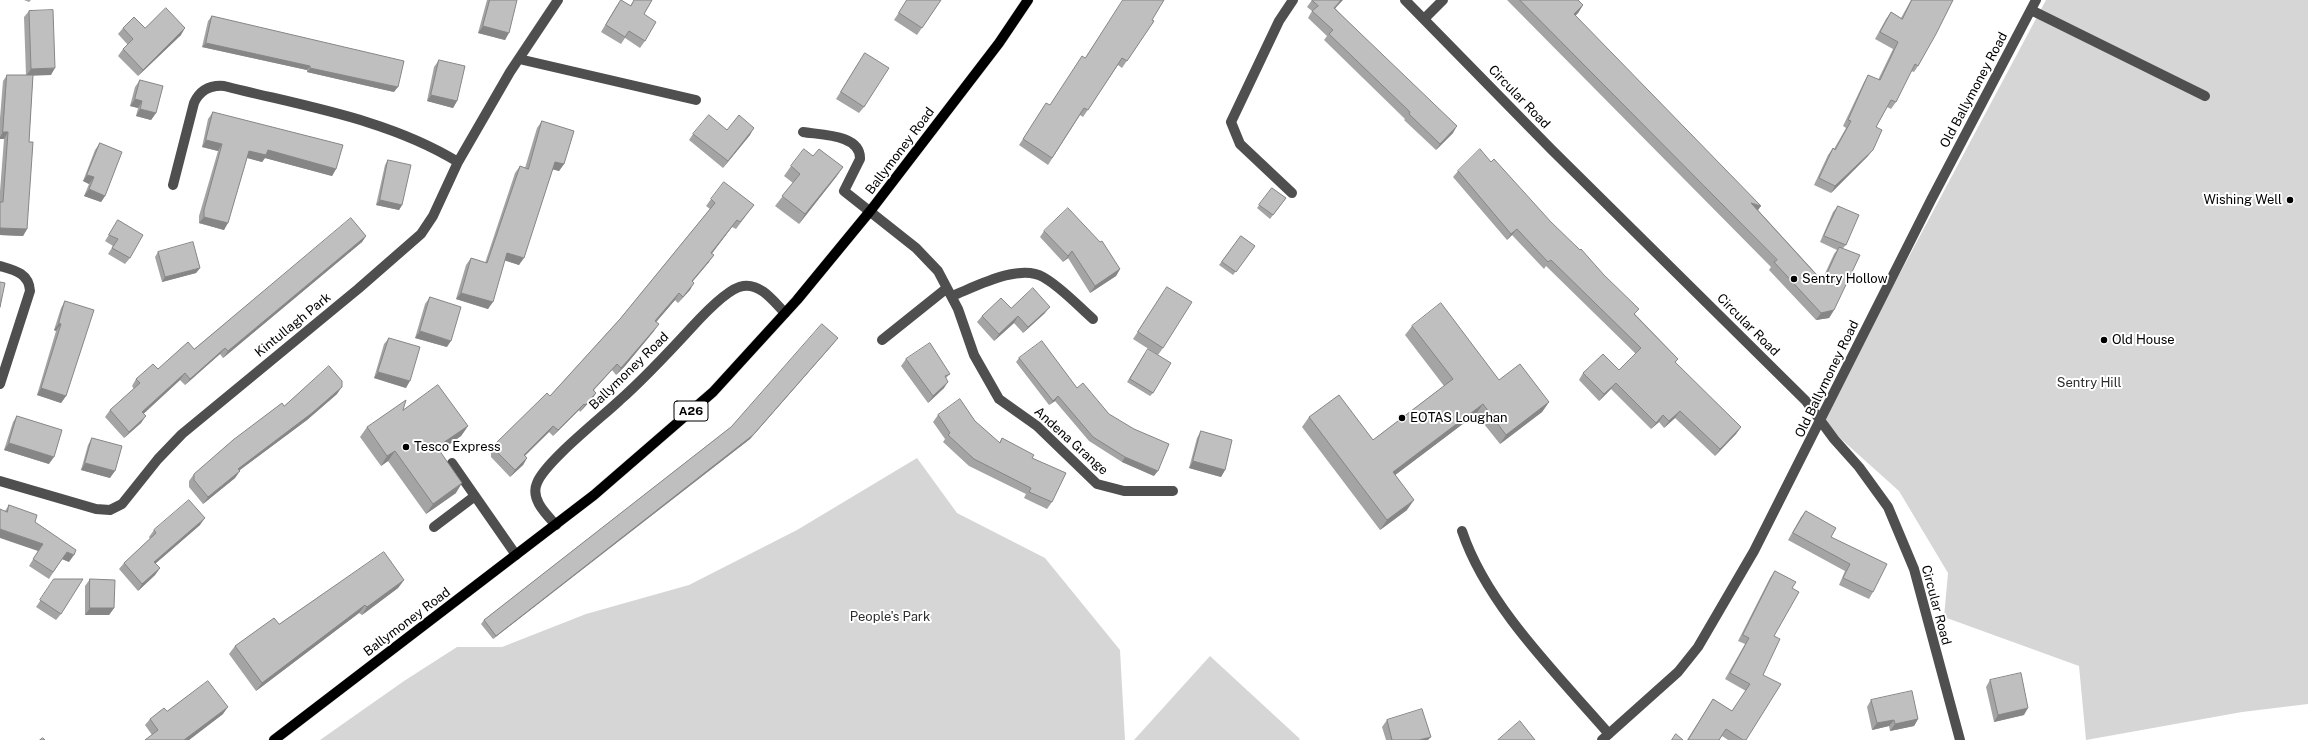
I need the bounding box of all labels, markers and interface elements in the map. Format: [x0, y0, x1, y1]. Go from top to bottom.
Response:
street label: Old Ballymoney Road [1937, 30, 2011, 150]
street label: Circular Road [1485, 62, 1553, 132]
street label: Ballymoney Road [862, 105, 938, 197]
place label: Wishing Well [2203, 192, 2282, 208]
marker: Wishing Well [2285, 195, 2295, 205]
place label: Sentry Hollow [1802, 271, 1888, 287]
marker: Sentry Hollow [1789, 274, 1799, 284]
street label: Kintullagh Park [252, 290, 334, 360]
street label: Circular Road [1713, 290, 1783, 360]
street label: Old Ballymoney Road [1792, 318, 1862, 440]
street label: Ballymoney Road [586, 329, 672, 413]
place label: Old House [2112, 332, 2175, 348]
marker: Old House [2099, 335, 2109, 345]
park label: Sentry Hill [2057, 375, 2121, 391]
road number: A26 [674, 401, 708, 421]
street label: Andena Grange [1031, 404, 1111, 478]
place label: EOTAS Loughan [1410, 410, 1508, 426]
marker: EOTAS Loughan [1397, 413, 1407, 423]
place label: Tesco Express [414, 439, 501, 455]
marker: Tesco Express [401, 442, 411, 452]
street label: Circular Road [1918, 563, 1954, 647]
street label: Ballymoney Road [361, 584, 453, 660]
park label: People's Park [850, 609, 930, 625]

